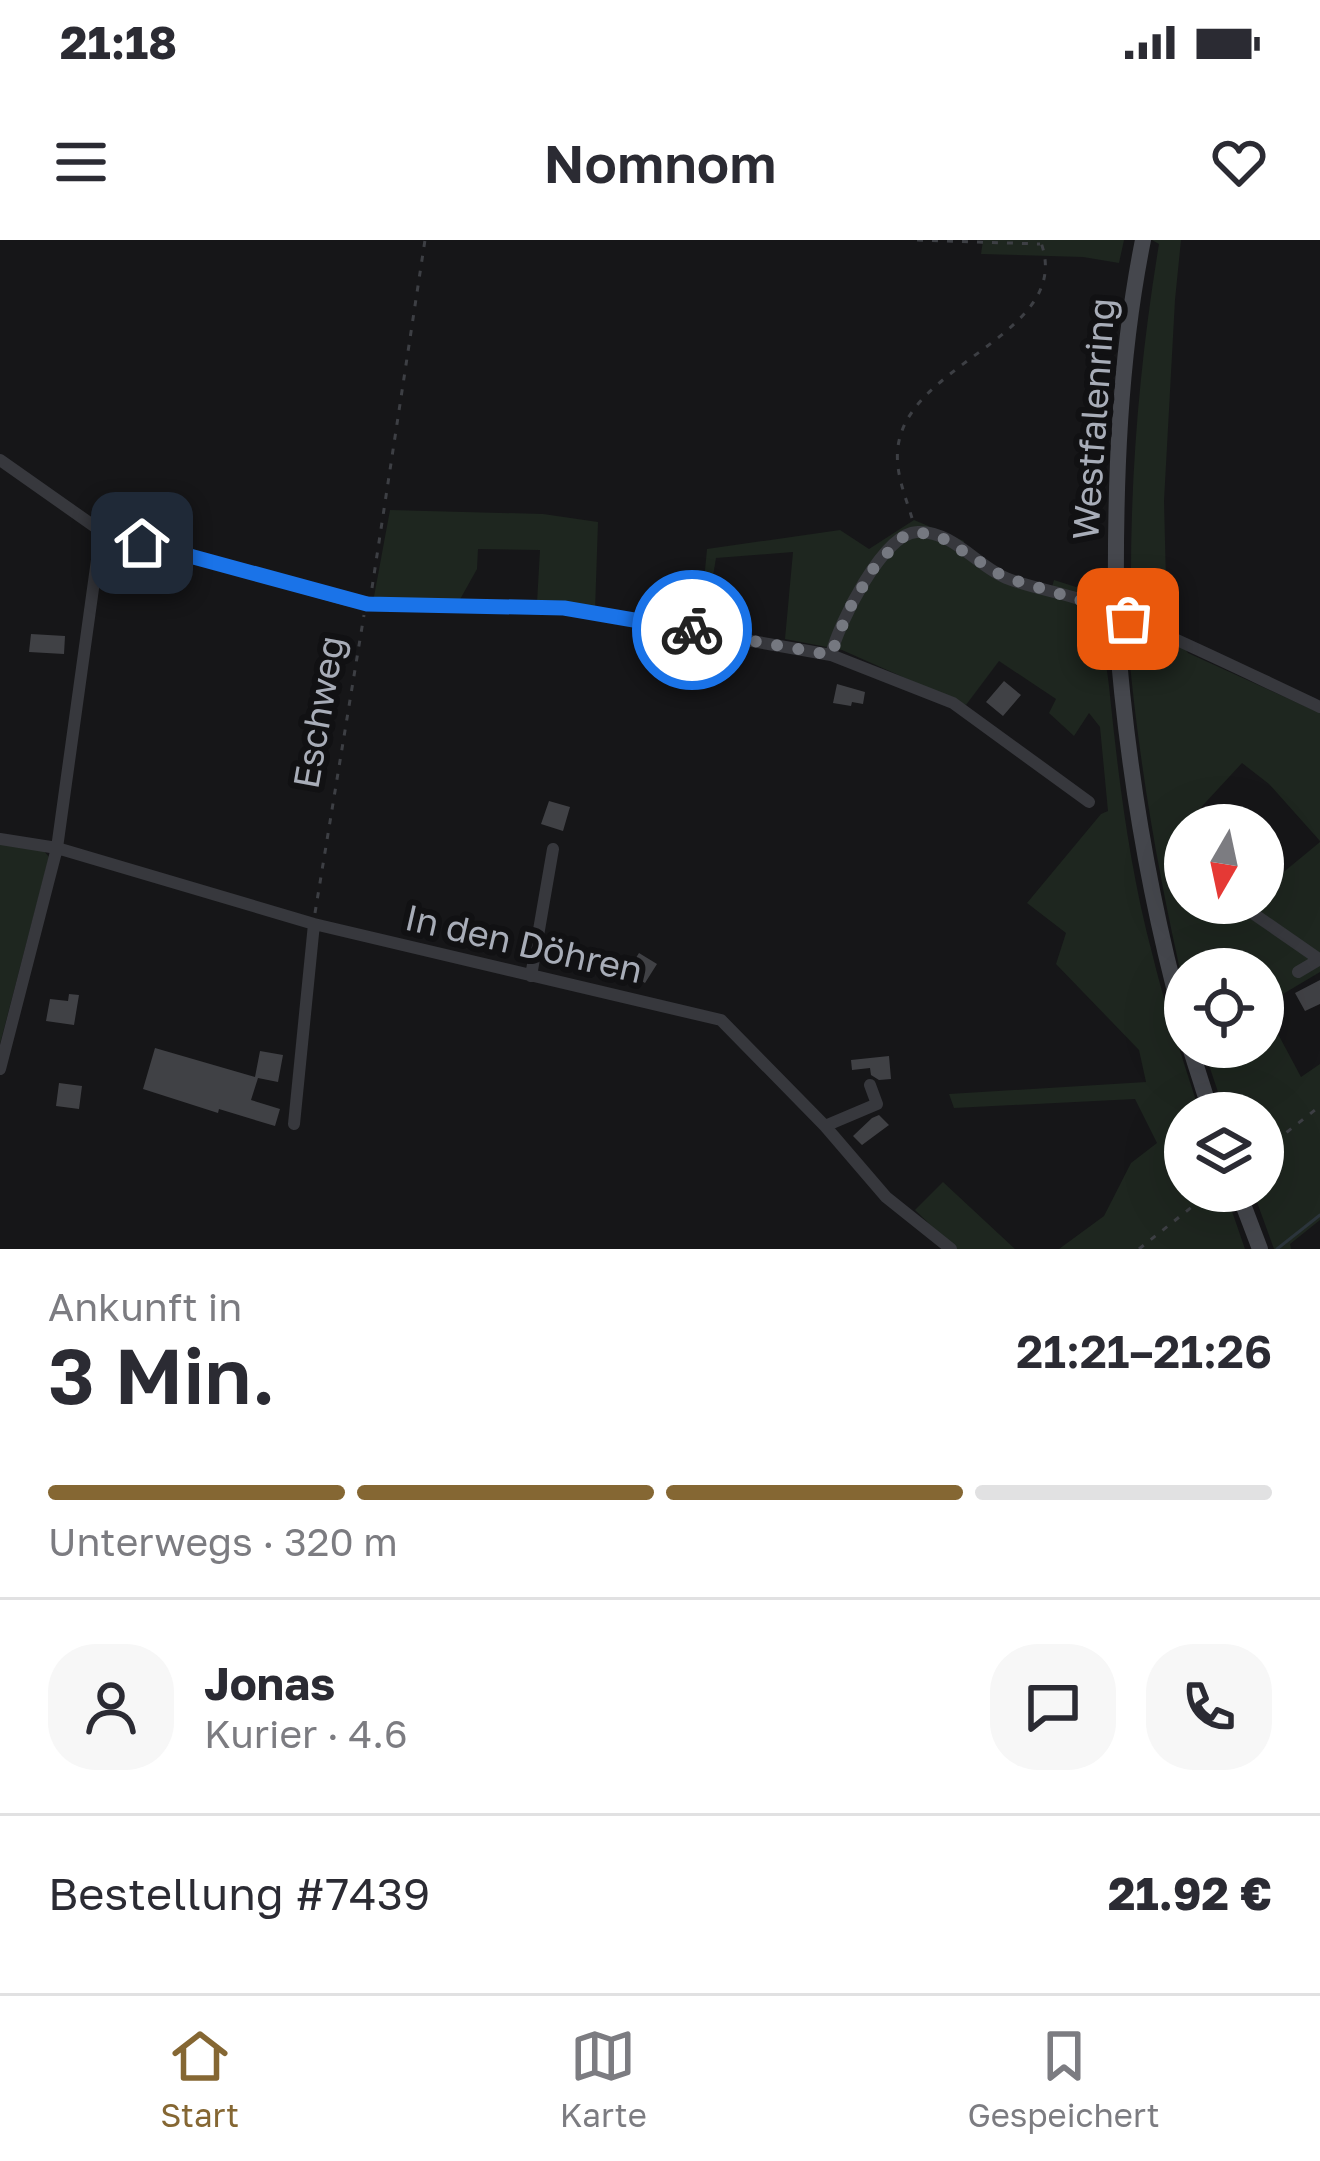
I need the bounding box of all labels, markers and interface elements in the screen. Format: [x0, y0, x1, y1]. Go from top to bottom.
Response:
text: 21:18 [60, 15, 177, 69]
icon: menu [48, 129, 114, 195]
icon: heart [1206, 129, 1272, 195]
text: Nomnom [543, 130, 777, 195]
street label: Westfalenring [1063, 297, 1123, 541]
pin [91, 492, 193, 594]
icon: home [109, 510, 175, 576]
pin [1077, 568, 1179, 670]
courier [632, 570, 752, 690]
icon: bag [1095, 586, 1161, 652]
icon: bike [659, 597, 725, 663]
street label: Eschweg [283, 632, 353, 792]
north arrow [1164, 804, 1284, 924]
map controls [1164, 804, 1284, 1212]
street label: In den Döhren [401, 895, 647, 991]
button: locate [1164, 948, 1284, 1068]
button: layers [1164, 1092, 1284, 1212]
text: Ankunft in [48, 1283, 242, 1330]
text: 21:21–21:26 [1016, 1324, 1272, 1378]
text: 3 Min. [48, 1328, 276, 1421]
text: Unterwegs · 320 m [48, 1518, 398, 1565]
button: person [48, 1644, 174, 1770]
button: chat [990, 1644, 1116, 1770]
button: phone [1146, 1644, 1272, 1770]
text: Jonas [204, 1656, 335, 1710]
text: Kurier · 4.6 [204, 1710, 408, 1757]
text: Bestellung #7439 [48, 1866, 430, 1920]
text: 21.92 € [1108, 1866, 1272, 1920]
tab: Start [160, 2023, 239, 2134]
tab: Karte [560, 2023, 647, 2134]
tab: Gespeichert [967, 2023, 1160, 2134]

